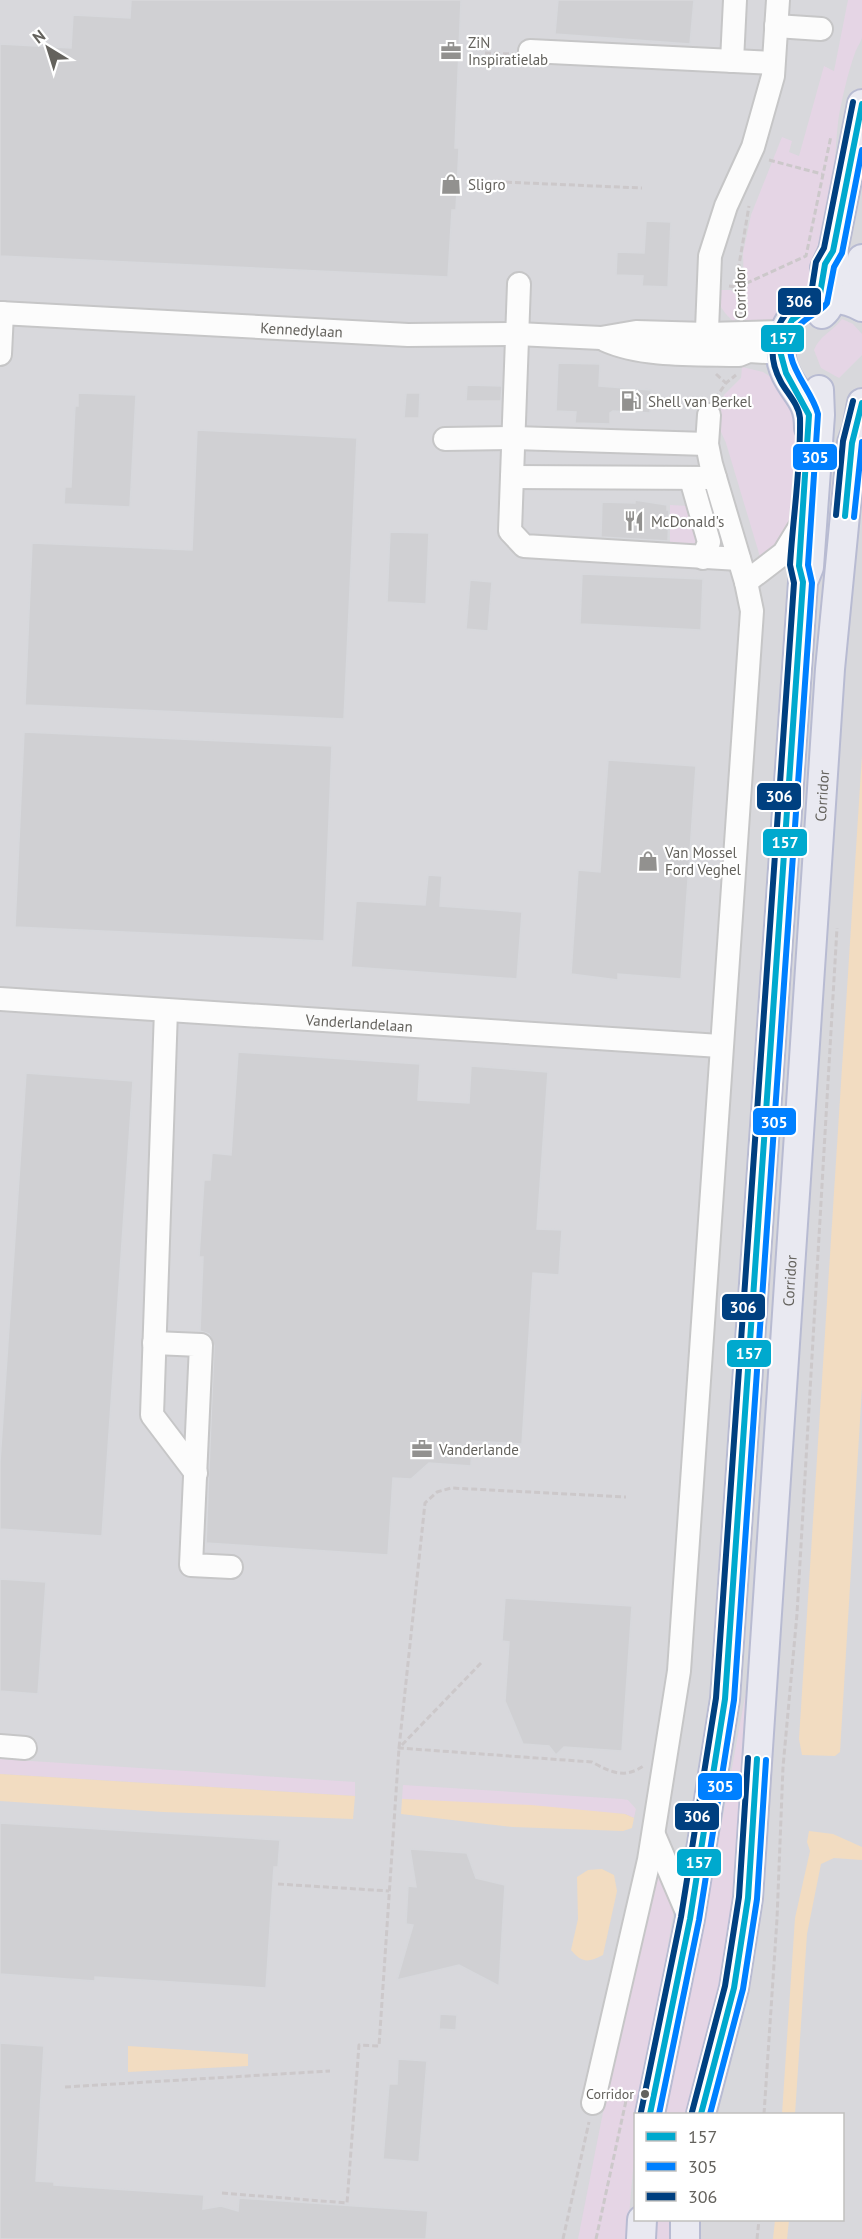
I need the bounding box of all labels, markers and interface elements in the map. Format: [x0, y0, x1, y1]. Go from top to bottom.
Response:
north arrow [18, 18, 78, 78]
text: N [28, 25, 49, 47]
place label: ZiN Inspiratielab [468, 33, 548, 69]
office icon: ZiN Inspiratielab [439, 39, 463, 63]
shop icon: Sligro [439, 172, 463, 196]
place label: Sligro [468, 175, 506, 194]
street label: Corridor [730, 267, 750, 319]
line badge: 306 [777, 287, 822, 316]
text: 306 [785, 291, 813, 311]
street label: Kennedylaan [260, 318, 343, 341]
line badge: 157 [760, 324, 805, 353]
text: 157 [769, 328, 797, 348]
fuel station icon: Shell van Berkel [619, 389, 643, 413]
place label: Shell van Berkel [648, 392, 752, 411]
line badge: 305 [792, 443, 838, 471]
text: 305 [801, 447, 829, 467]
restaurant icon: McDonald's [622, 509, 646, 533]
place label: McDonald's [651, 512, 724, 531]
street label: Corridor [810, 769, 833, 822]
line badge: 306 [756, 782, 802, 811]
text: 306 [765, 786, 793, 806]
line badge: 157 [762, 828, 808, 857]
text: 157 [771, 832, 799, 852]
place label: Van Mossel Ford Veghel [664, 843, 742, 879]
shop icon: Van Mossel Ford Veghel [636, 849, 660, 873]
street label: Vanderlandelaan [304, 1009, 414, 1035]
line badge: 305 [752, 1107, 797, 1136]
text: 305 [760, 1112, 788, 1132]
street label: Corridor [778, 1254, 800, 1307]
line badge: 306 [721, 1293, 766, 1321]
text: 306 [729, 1297, 757, 1317]
line badge: 157 [726, 1339, 772, 1368]
text: 157 [735, 1343, 763, 1363]
office icon: Vanderlande [410, 1437, 434, 1461]
place label: Vanderlande [438, 1440, 519, 1459]
line badge: 305 [697, 1772, 743, 1801]
text: 305 [706, 1776, 734, 1796]
line badge: 306 [674, 1802, 720, 1831]
text: 306 [683, 1806, 711, 1826]
line badge: 157 [676, 1848, 722, 1877]
text: 157 [685, 1852, 713, 1872]
place label: Corridor [586, 2085, 634, 2103]
marker: Corridor [639, 2088, 651, 2100]
legend [634, 2113, 844, 2221]
text: 157 [688, 2125, 717, 2148]
text: 305 [688, 2155, 717, 2178]
text: 306 [688, 2185, 717, 2208]

